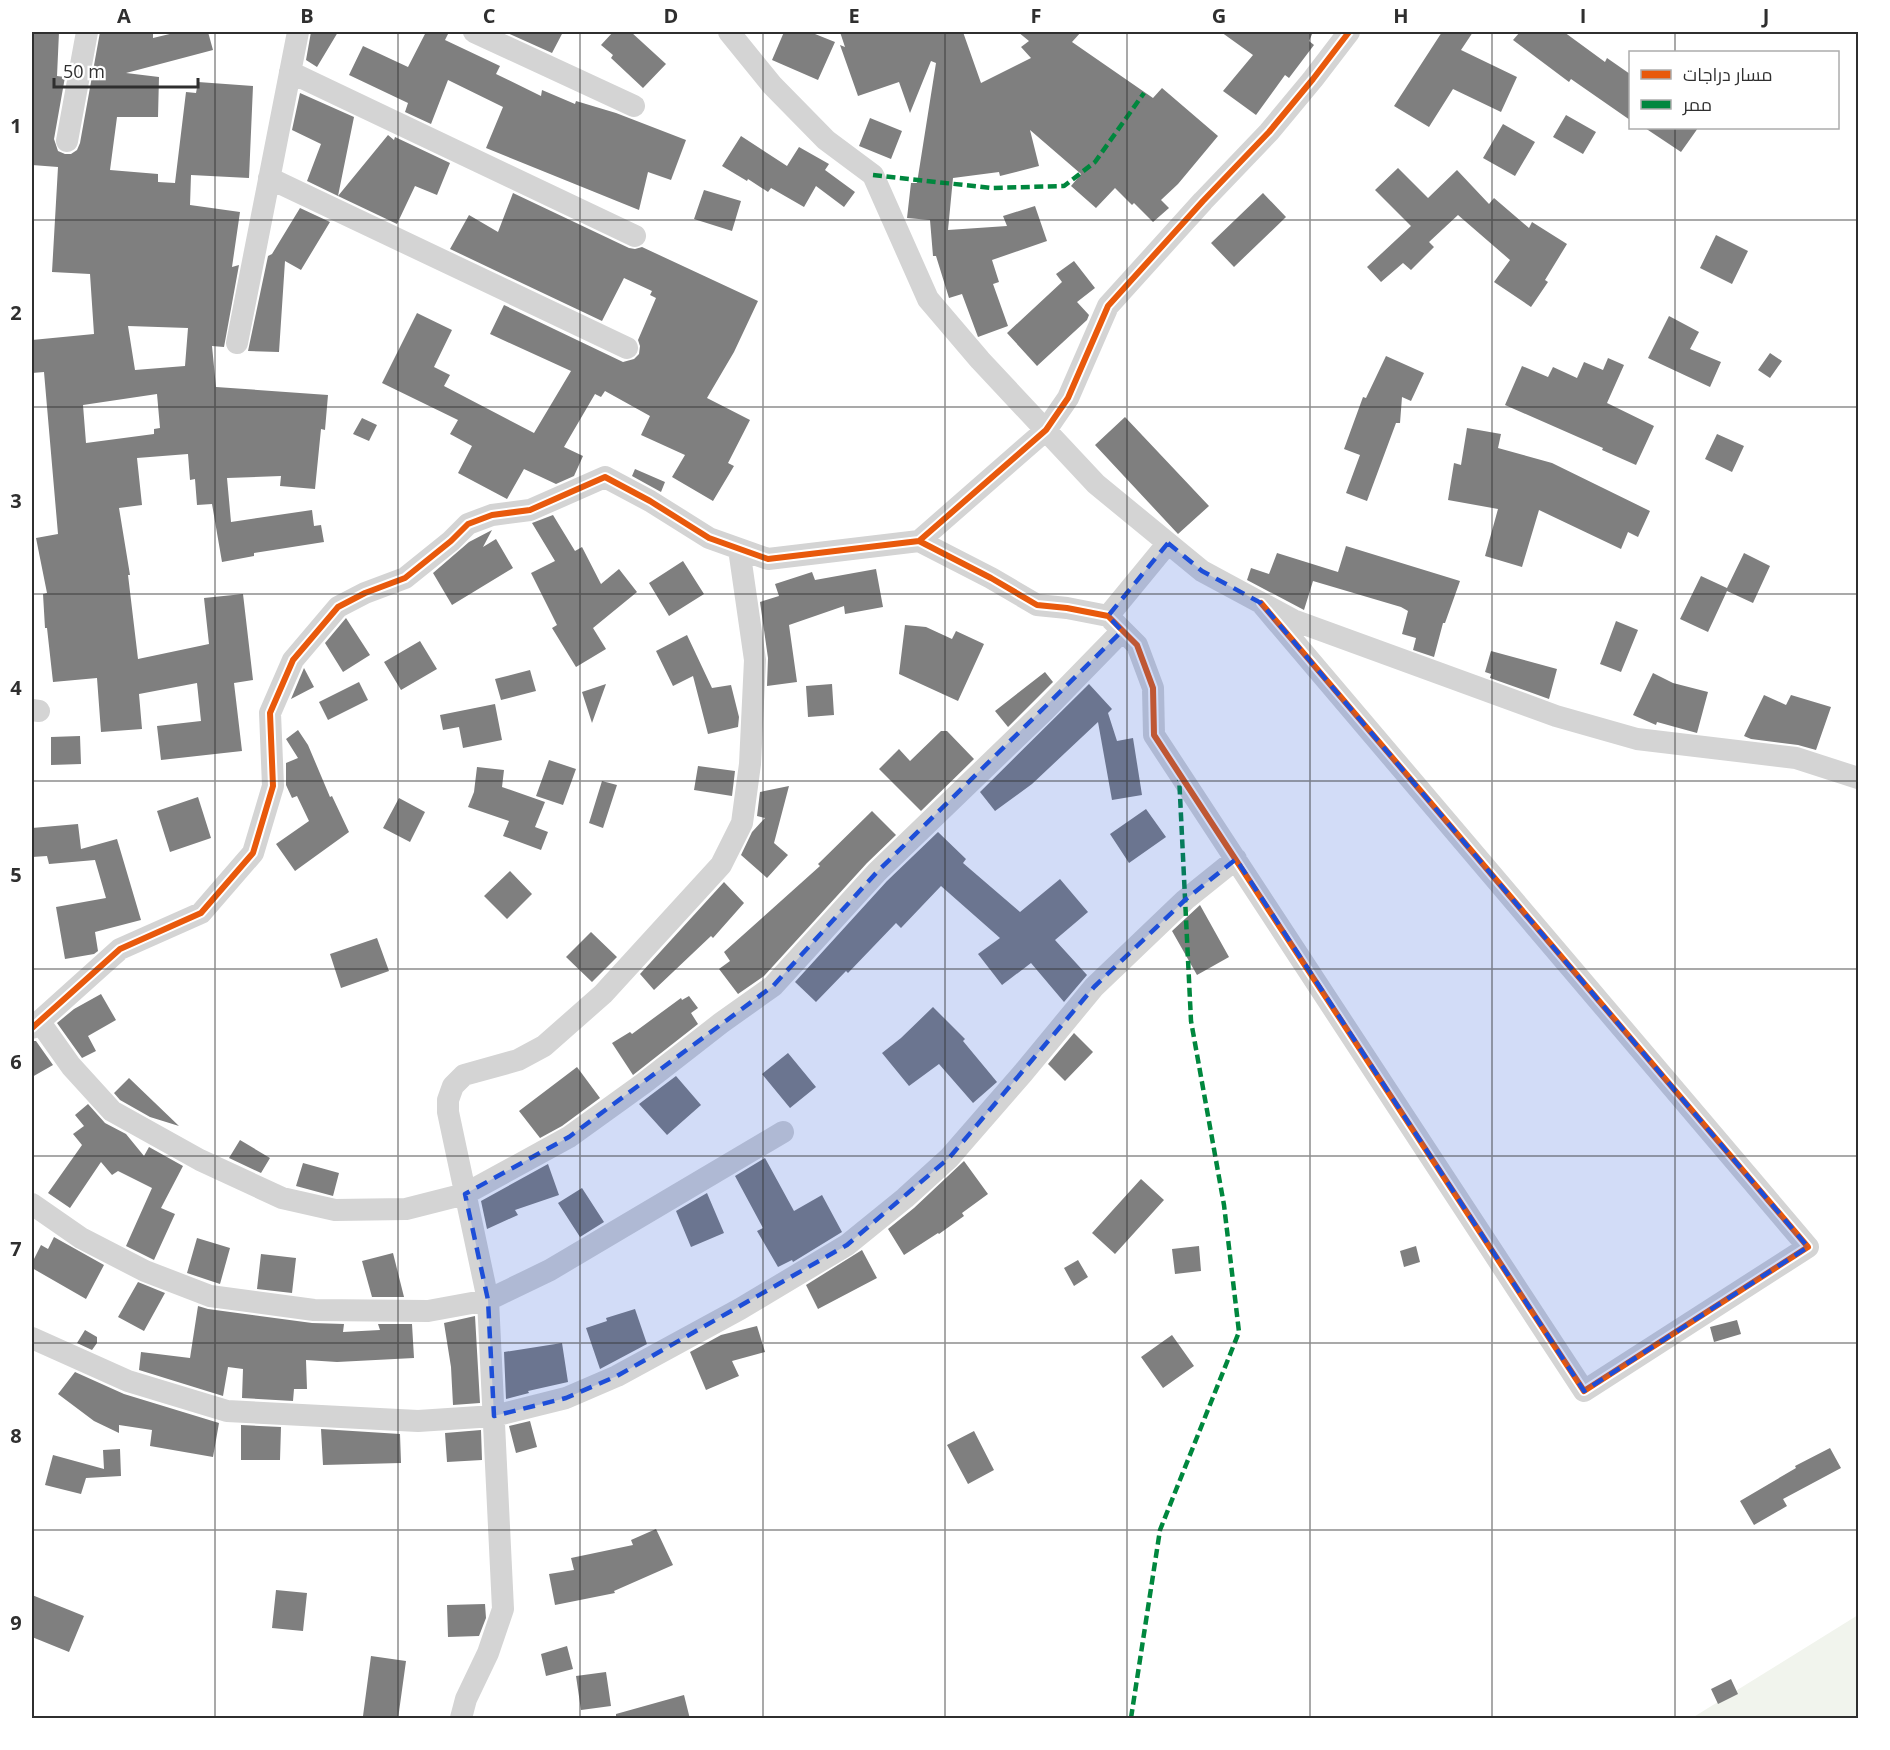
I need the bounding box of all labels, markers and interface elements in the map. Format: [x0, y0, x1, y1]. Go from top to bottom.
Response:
text: A [117, 2, 131, 29]
text: B [300, 2, 314, 29]
text: C [483, 2, 496, 29]
text: D [664, 2, 678, 29]
text: E [848, 2, 860, 29]
text: F [1031, 2, 1041, 29]
text: G [1212, 2, 1226, 29]
text: H [1393, 2, 1409, 29]
text: I [1580, 2, 1586, 29]
text: J [1761, 2, 1769, 29]
scale bar [54, 51, 198, 89]
legend [1629, 51, 1839, 129]
text: 50 m [63, 59, 105, 83]
text: مسار دراجات [1683, 62, 1773, 86]
text: ممر [1682, 92, 1712, 116]
text: 1 [10, 112, 22, 139]
text: 2 [10, 299, 22, 326]
text: 3 [10, 487, 22, 514]
text: 4 [10, 674, 22, 701]
text: 5 [10, 861, 22, 888]
text: 6 [10, 1048, 22, 1075]
text: 7 [10, 1235, 22, 1262]
text: 8 [10, 1422, 22, 1449]
text: 9 [10, 1609, 22, 1636]

